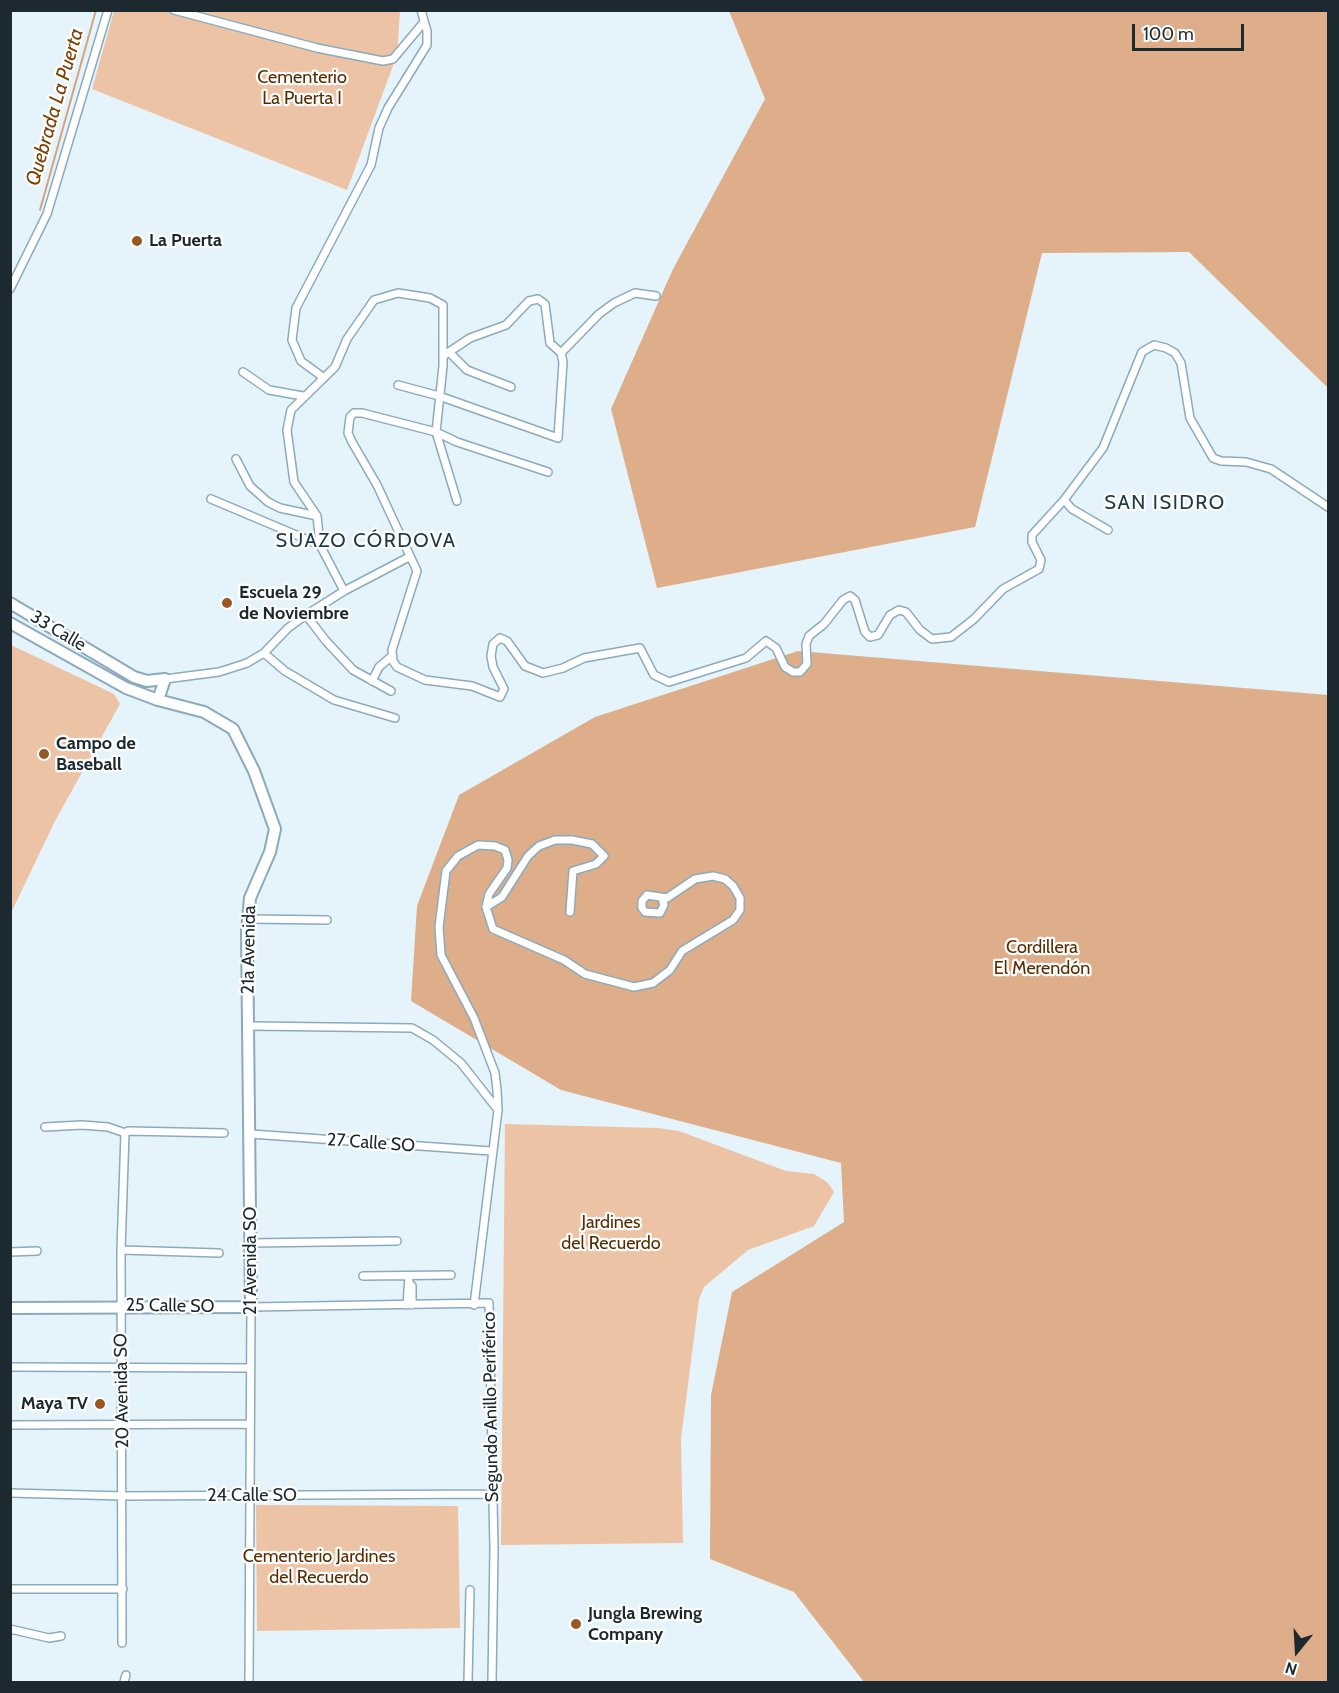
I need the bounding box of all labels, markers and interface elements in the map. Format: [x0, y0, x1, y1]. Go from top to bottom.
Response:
scale bar [1135, 12, 1248, 50]
text: 100 m [1143, 23, 1194, 45]
water label: Quebrada La Puerta [21, 26, 89, 188]
park label: Cementerio La Puerta I [257, 67, 347, 110]
place label: La Puerta [149, 230, 222, 252]
marker: La Puerta [130, 234, 144, 248]
district label: SAN ISIDRO [1104, 491, 1226, 515]
district label: SUAZO CÓRDOVA [276, 529, 456, 553]
place label: Escuela 29 de Noviembre [239, 582, 349, 624]
marker: Escuela 29 de Noviembre [220, 596, 234, 610]
street label: 33 Calle [26, 606, 90, 656]
place label: Campo de Baseball [56, 733, 136, 776]
marker: Campo de Baseball [37, 747, 51, 761]
street label: 21a Avenida [237, 905, 261, 995]
park label: Cordillera El Merendón [994, 937, 1090, 980]
street label: 27 Calle SO [326, 1129, 416, 1157]
street label: 21 Avenida SO [240, 1207, 262, 1315]
park label: Jardines del Recuerdo [561, 1212, 661, 1254]
street label: 25 Calle SO [125, 1294, 215, 1318]
street label: Segundo Anillo Periférico [479, 1311, 503, 1503]
street label: 20 Avenida SO [110, 1333, 134, 1449]
place label: Maya TV [21, 1393, 88, 1415]
marker: Maya TV [93, 1397, 107, 1411]
street label: 24 Calle SO [207, 1485, 297, 1507]
park label: Cementerio Jardines del Recuerdo [243, 1546, 395, 1588]
place label: Jungla Brewing Company [588, 1603, 702, 1646]
marker: Jungla Brewing Company [569, 1617, 583, 1631]
north arrow [1267, 1621, 1327, 1681]
text: N [1283, 1658, 1300, 1679]

